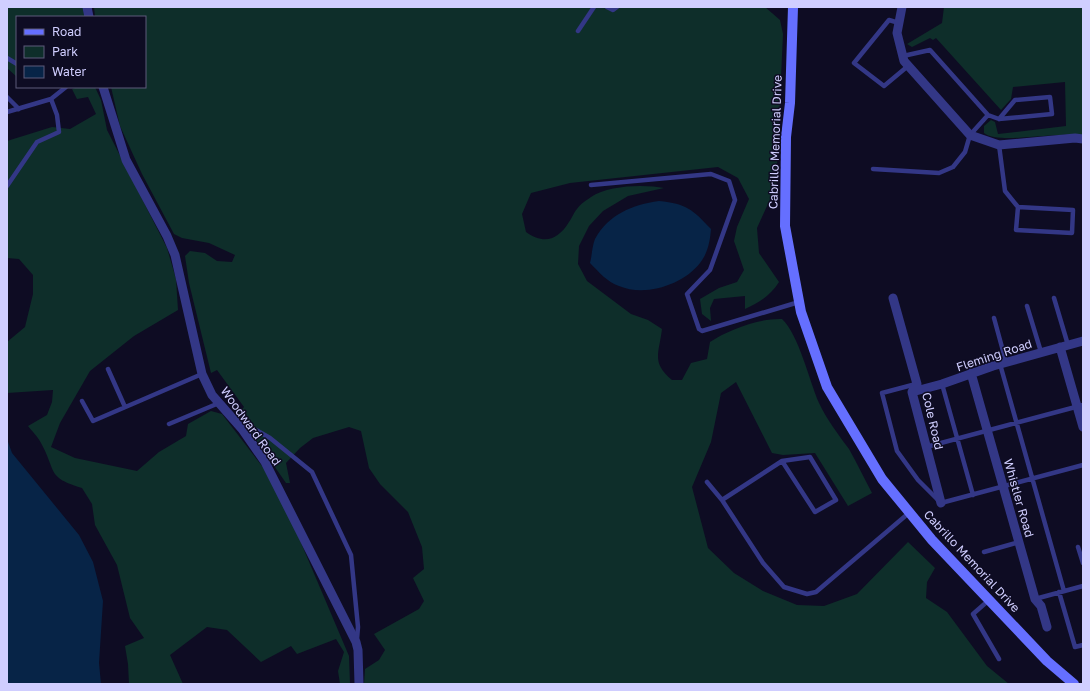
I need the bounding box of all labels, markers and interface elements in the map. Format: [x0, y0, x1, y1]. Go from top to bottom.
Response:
legend [16, 16, 146, 88]
text: Road [52, 24, 81, 39]
text: Park [52, 44, 78, 59]
text: Water [52, 64, 86, 79]
street label: Cabrillo Memorial Drive [765, 75, 785, 209]
street label: Fleming Road [954, 336, 1034, 374]
street label: Woodward Road [217, 384, 285, 468]
street label: Cole Road [919, 391, 947, 451]
street label: Whistler Road [1001, 457, 1037, 539]
street label: Cabrillo Memorial Drive [921, 507, 1023, 615]

